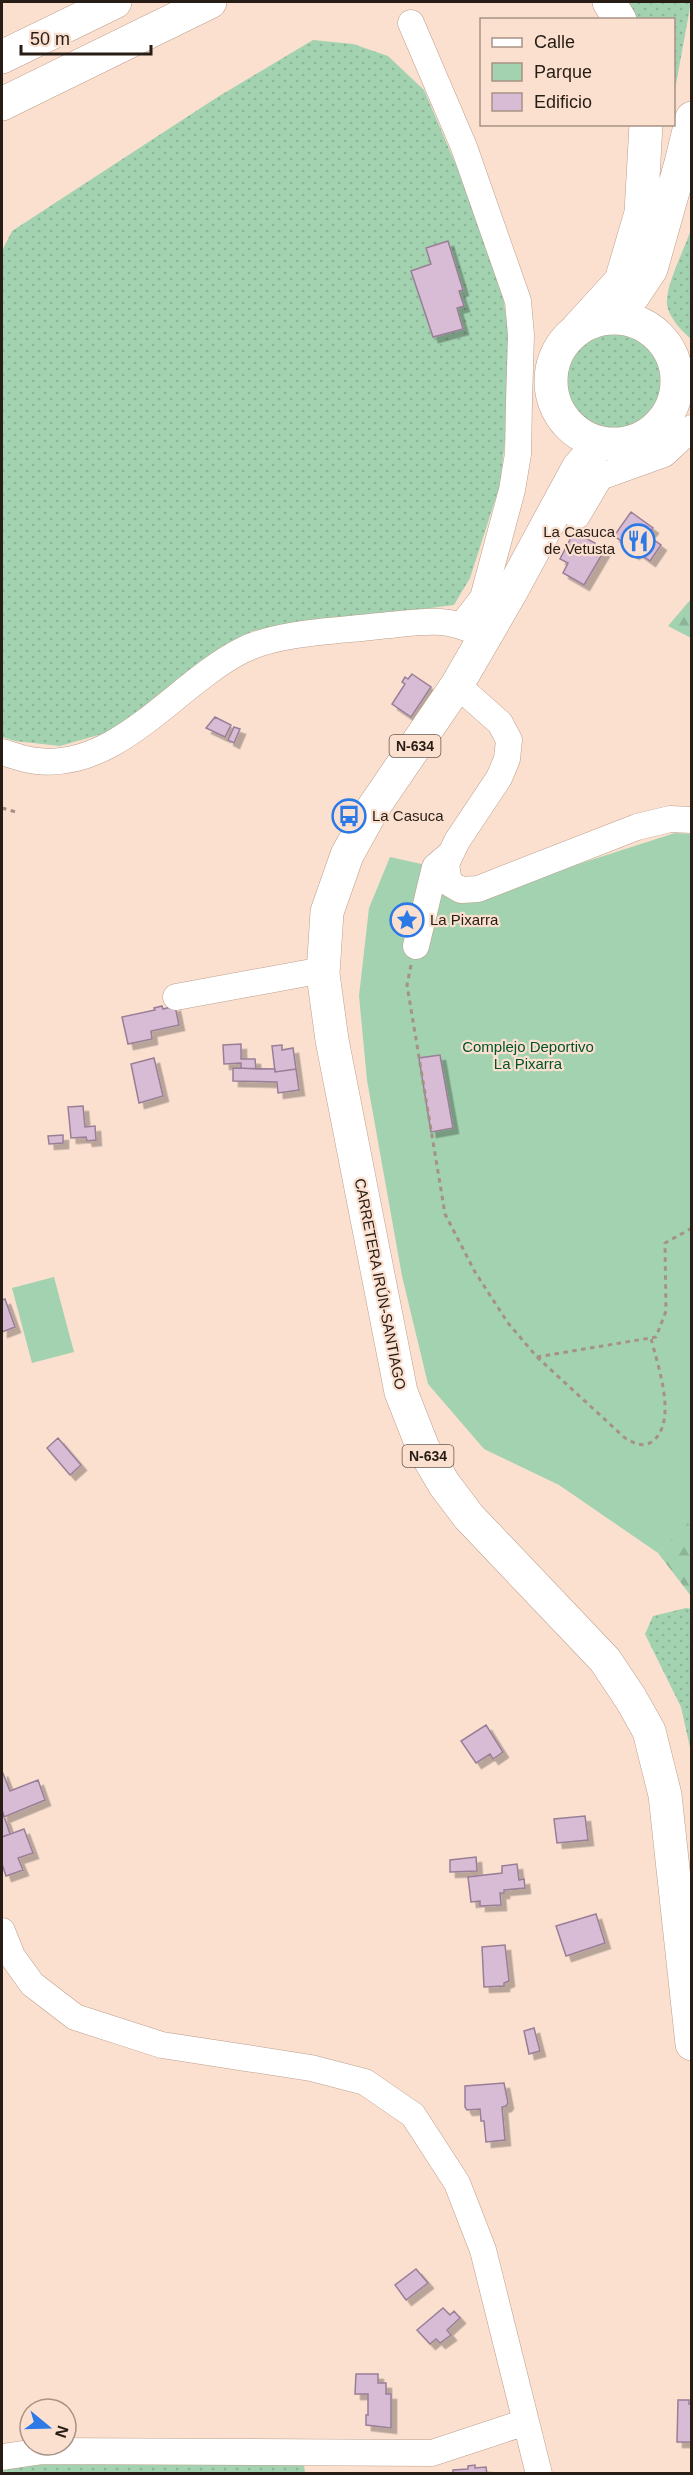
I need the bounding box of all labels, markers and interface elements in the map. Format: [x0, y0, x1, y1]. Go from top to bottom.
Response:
scale bar [21, 18, 152, 56]
legend [480, 18, 675, 126]
text: 50 m [30, 29, 70, 49]
text: Calle [534, 32, 575, 52]
text: Parque [534, 62, 592, 82]
text: Edificio [534, 92, 592, 112]
place label: La Casuca de Vetusta [543, 523, 616, 557]
restaurant icon: La Casuca de Vetusta [620, 523, 656, 559]
road number: N-634 [390, 735, 440, 757]
bus stop icon: La Casuca [331, 798, 367, 834]
place label: La Casuca [372, 807, 444, 824]
place icon: La Pixarra [389, 902, 425, 938]
place label: La Pixarra [430, 911, 499, 928]
park label: Complejo Deportivo La Pixarra [462, 1038, 594, 1072]
street label: CARRETERA IRÚN-SANTIAGO [352, 1177, 409, 1391]
road number: N-634 [402, 1445, 454, 1467]
north arrow [18, 2397, 78, 2457]
text: N [52, 2423, 72, 2440]

